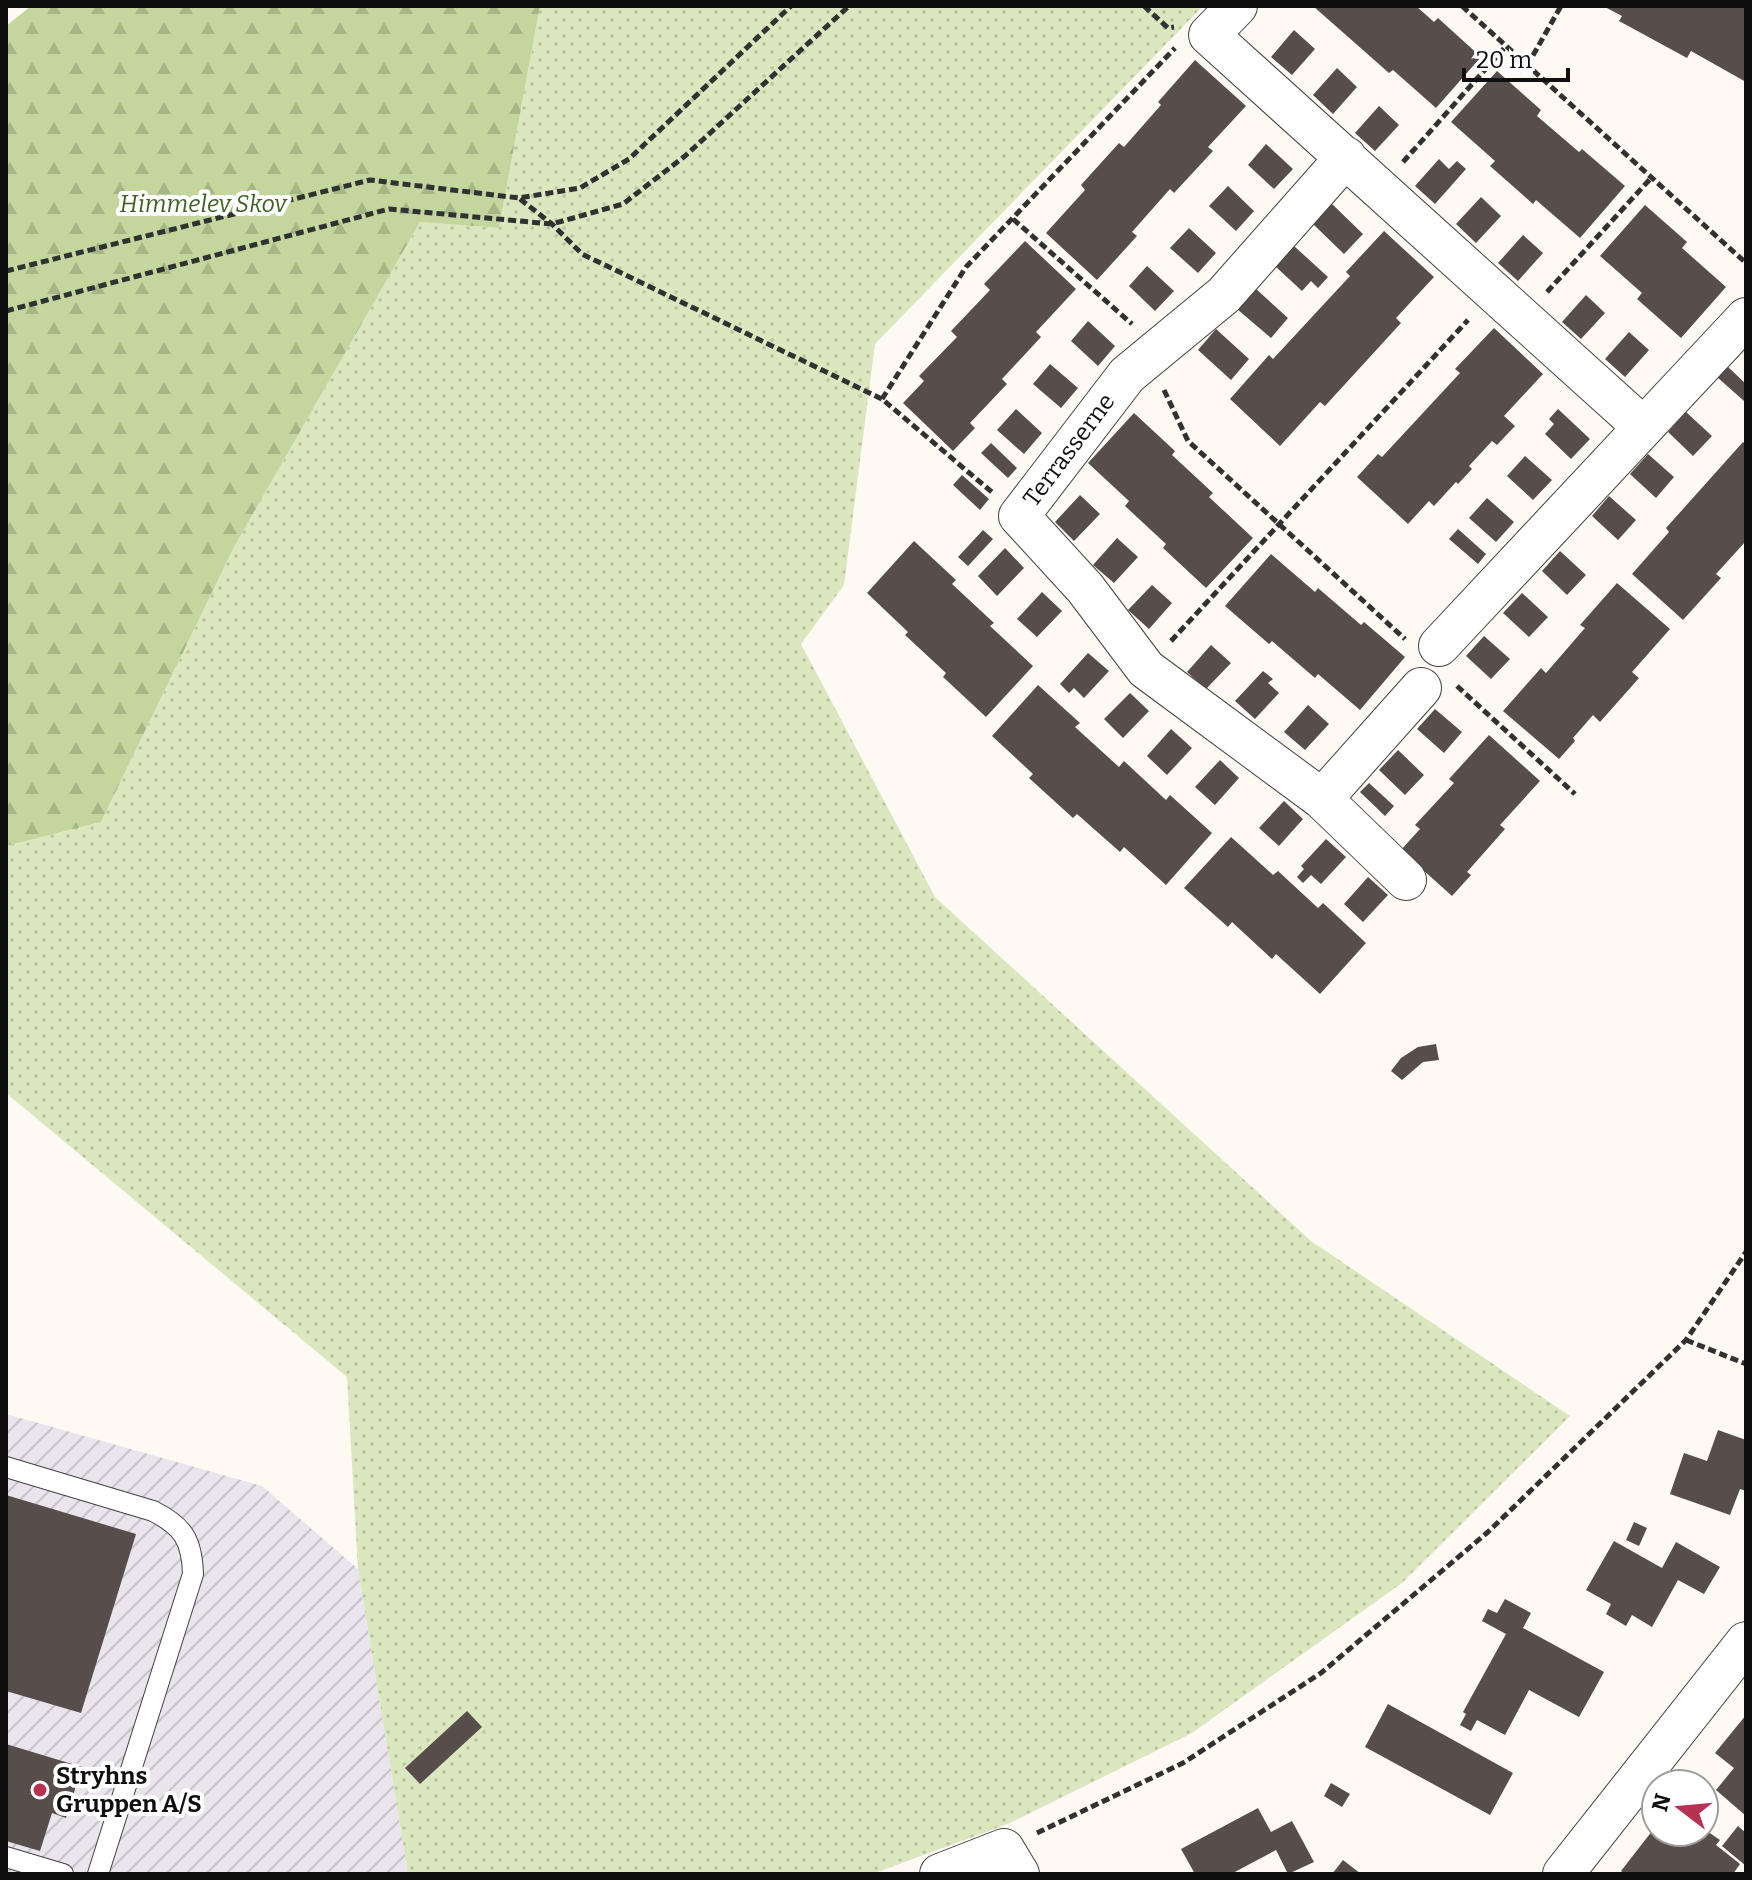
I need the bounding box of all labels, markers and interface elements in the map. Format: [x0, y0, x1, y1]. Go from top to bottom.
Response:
scale bar [1464, 32, 1568, 82]
text: 20 m [1476, 46, 1532, 74]
park label: Himmelev Skov [119, 190, 288, 218]
street label: Terrasserne [1018, 388, 1120, 512]
place label: Stryhns Gruppen A/S [56, 1762, 202, 1818]
north arrow [1640, 1768, 1720, 1848]
marker: Stryhns Gruppen A/S [31, 1781, 49, 1799]
text: N [1646, 1791, 1677, 1815]

